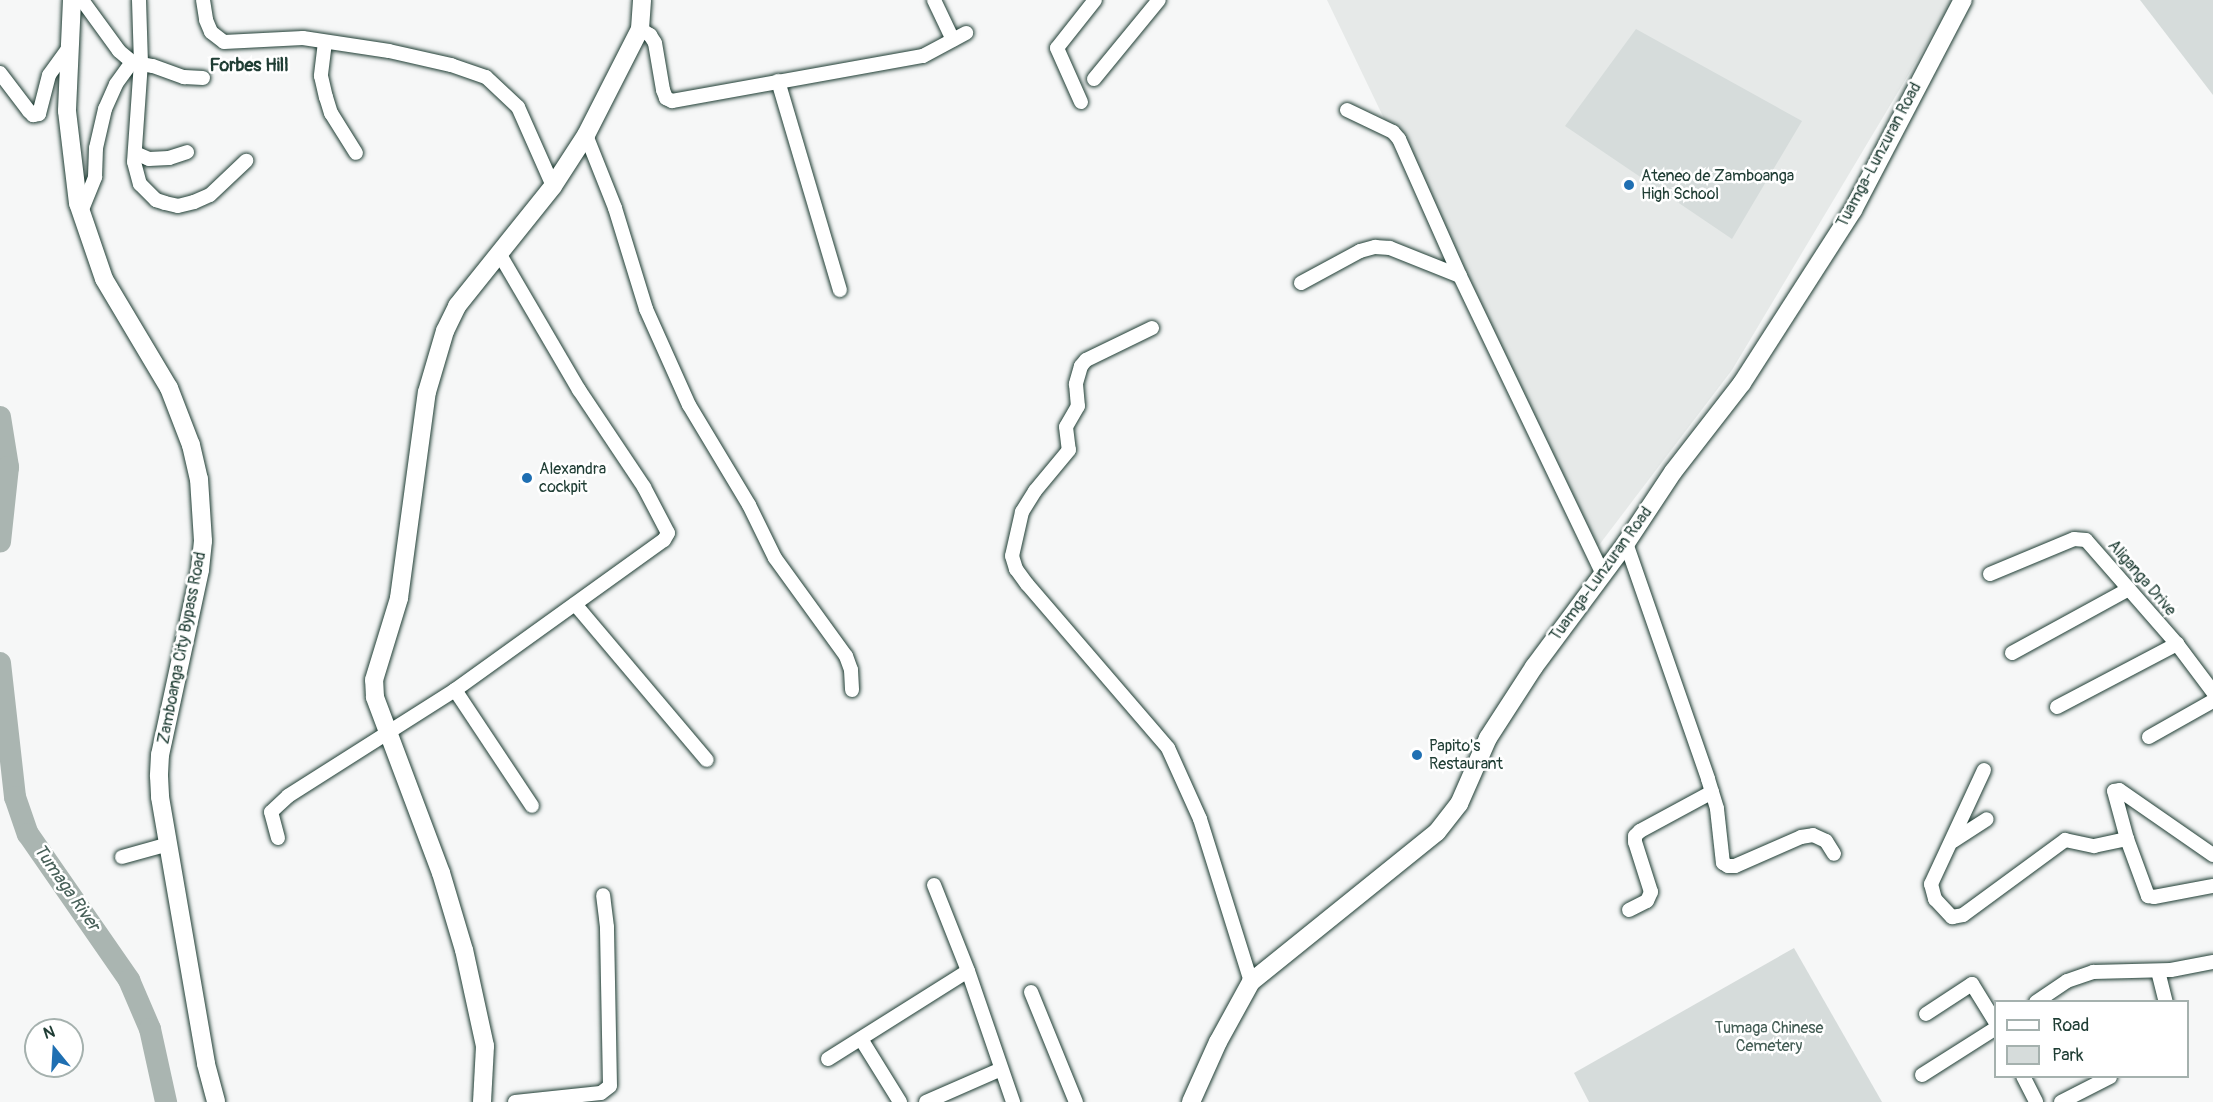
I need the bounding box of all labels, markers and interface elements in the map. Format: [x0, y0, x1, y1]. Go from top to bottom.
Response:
district label: Forbes Hill [210, 55, 288, 77]
street label: Tuamga-Lunzuran Road [1833, 79, 1925, 231]
place label: Ateneo de Zamboanga High School [1641, 166, 1794, 204]
marker: Ateneo de Zamboanga High School [1622, 178, 1636, 192]
place label: Alexandra cockpit [539, 459, 606, 497]
marker: Alexandra cockpit [520, 471, 534, 485]
street label: Tuamga-Lunzuran Road [1546, 503, 1656, 645]
street label: Aliganga Drive [2104, 536, 2180, 620]
street label: Zamboanga City Bypass Road [154, 550, 210, 746]
place label: Papito's Restaurant [1429, 736, 1503, 774]
marker: Papito's Restaurant [1410, 748, 1424, 762]
water label: Tumaga River [28, 840, 104, 936]
legend [1994, 1000, 2189, 1078]
text: Road [2052, 1014, 2089, 1037]
north arrow [24, 1018, 84, 1078]
park label: Tumaga Chinese Cemetery [1715, 1018, 1823, 1056]
text: N [41, 1022, 57, 1044]
text: Park [2052, 1044, 2084, 1067]

